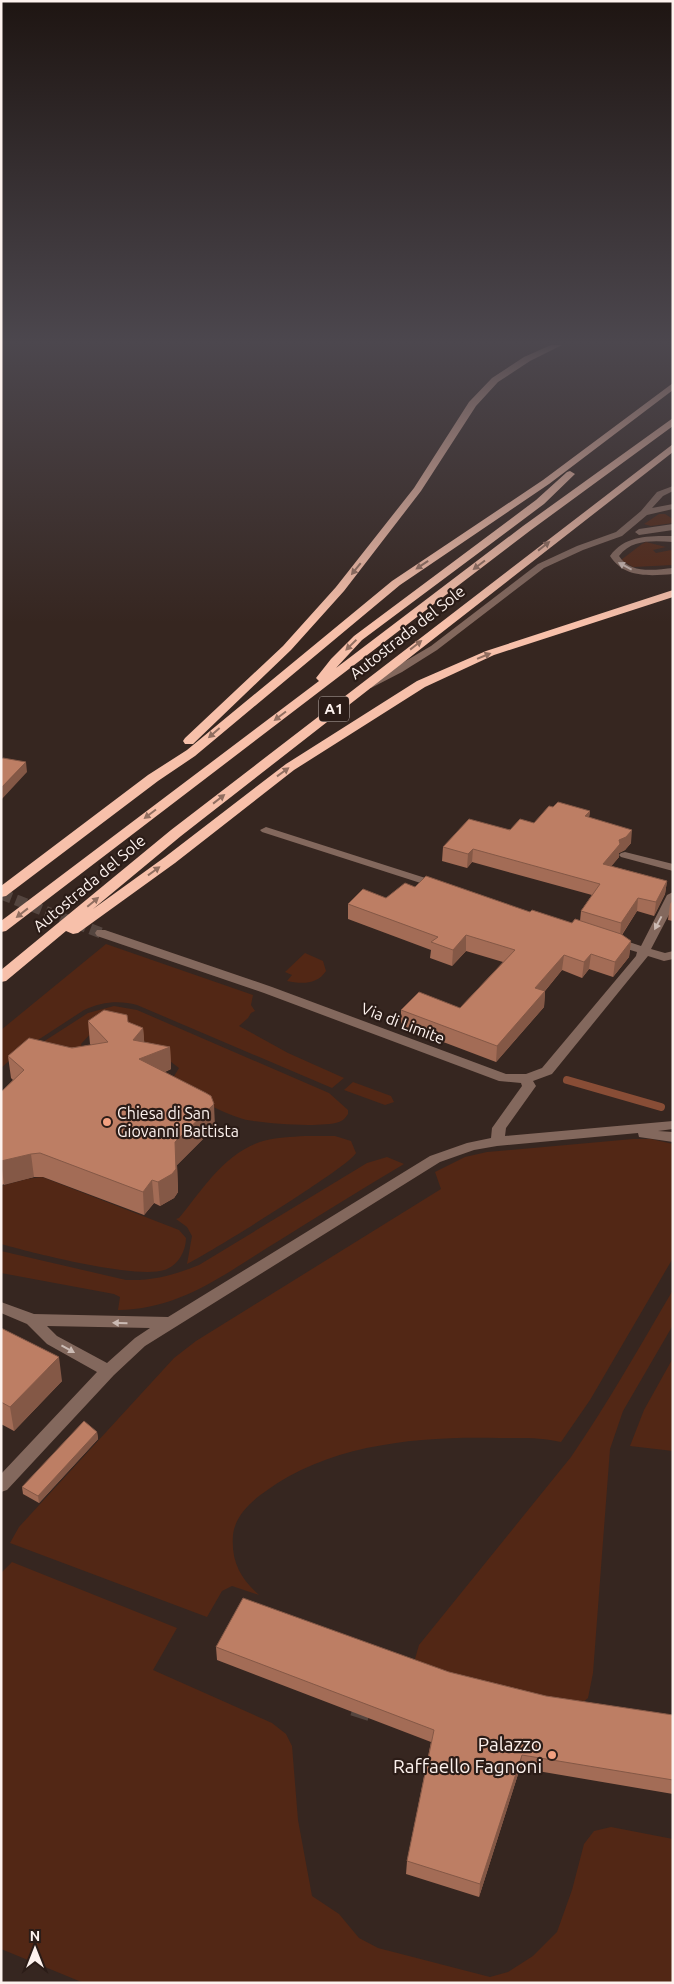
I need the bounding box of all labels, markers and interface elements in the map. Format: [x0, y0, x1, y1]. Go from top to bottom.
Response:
one-way arrow [537, 540, 550, 551]
one-way arrow [473, 559, 486, 570]
one-way arrow [416, 560, 429, 570]
one-way arrow [618, 562, 633, 570]
one-way arrow [351, 563, 362, 576]
street label: Autostrada del Sole [346, 582, 468, 682]
one-way arrow [346, 638, 358, 650]
one-way arrow [409, 640, 422, 651]
one-way arrow [477, 652, 492, 660]
road number: A1 [319, 696, 349, 722]
one-way arrow [273, 711, 287, 721]
one-way arrow [209, 727, 221, 739]
one-way arrow [276, 767, 290, 777]
one-way arrow [212, 794, 226, 804]
one-way arrow [143, 809, 157, 819]
street label: Autostrada del Sole [29, 831, 149, 935]
one-way arrow [147, 866, 161, 876]
one-way arrow [86, 896, 99, 907]
one-way arrow [15, 907, 28, 918]
one-way arrow [654, 915, 662, 930]
street label: Via di Limite [359, 999, 447, 1047]
place label: Chiesa di San Giovanni Battista [117, 1104, 239, 1140]
marker: Chiesa di San Giovanni Battista [101, 1116, 113, 1128]
one-way arrow [112, 1319, 128, 1327]
one-way arrow [61, 1344, 74, 1353]
place label: Palazzo Raffaello Fagnoni [393, 1733, 542, 1777]
marker: Palazzo Raffaello Fagnoni [546, 1749, 558, 1761]
north arrow [10, 1924, 60, 1974]
text: N [30, 1928, 40, 1944]

